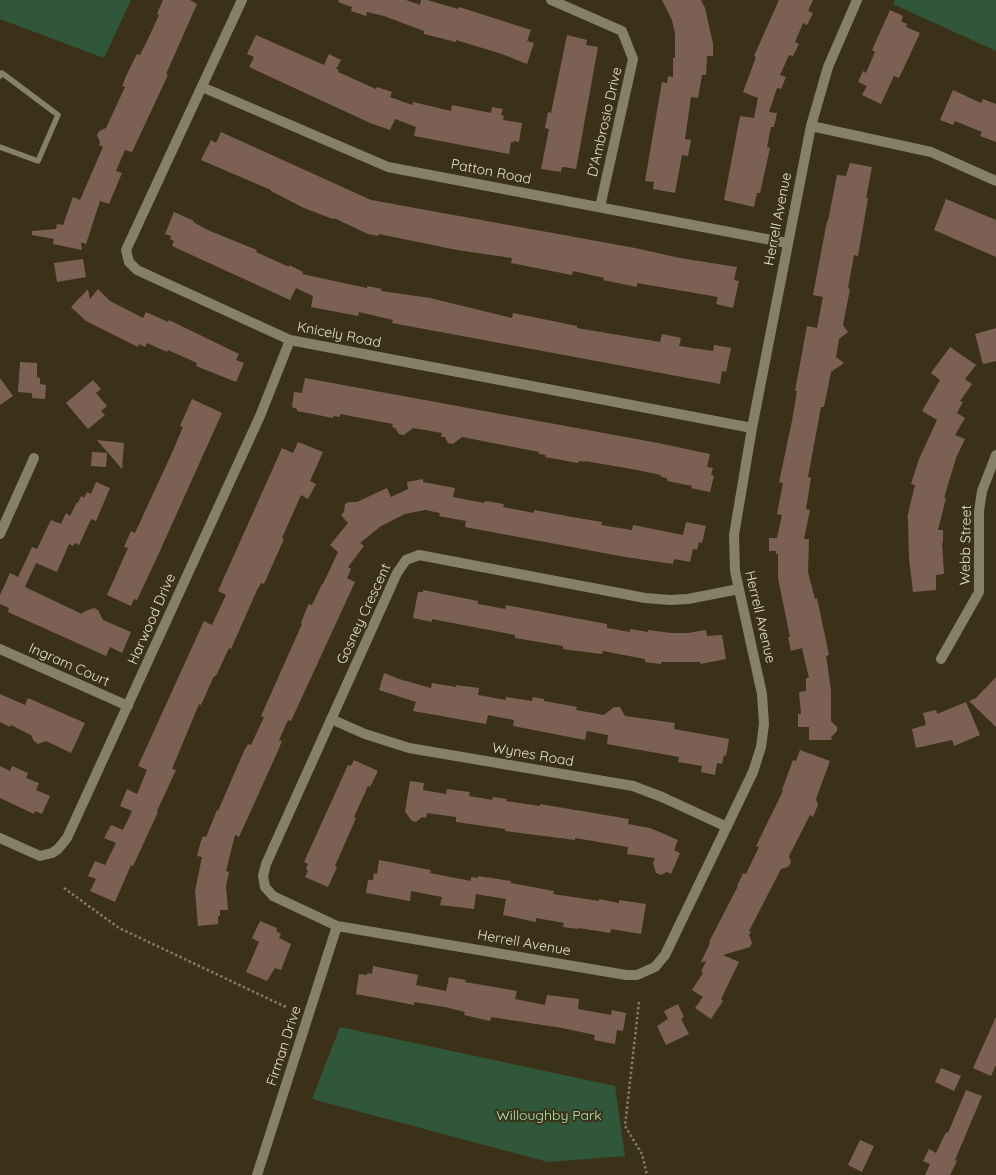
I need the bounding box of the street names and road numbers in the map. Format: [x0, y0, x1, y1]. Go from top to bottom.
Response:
street label: D'Ambrosio Drive [584, 65, 626, 179]
street label: Patton Road [450, 156, 532, 188]
street label: Herrell Avenue [761, 171, 795, 267]
street label: Knicely Road [296, 319, 382, 351]
street label: Webb Street [957, 505, 975, 585]
street label: Gosney Crescent [333, 561, 395, 667]
street label: Herrell Avenue [741, 569, 779, 665]
street label: Harwood Drive [124, 571, 180, 667]
street label: Ingram Court [26, 640, 112, 690]
street label: Wynes Road [491, 740, 575, 770]
street label: Herrell Avenue [476, 927, 572, 959]
street label: Firman Drive [263, 1004, 305, 1088]

